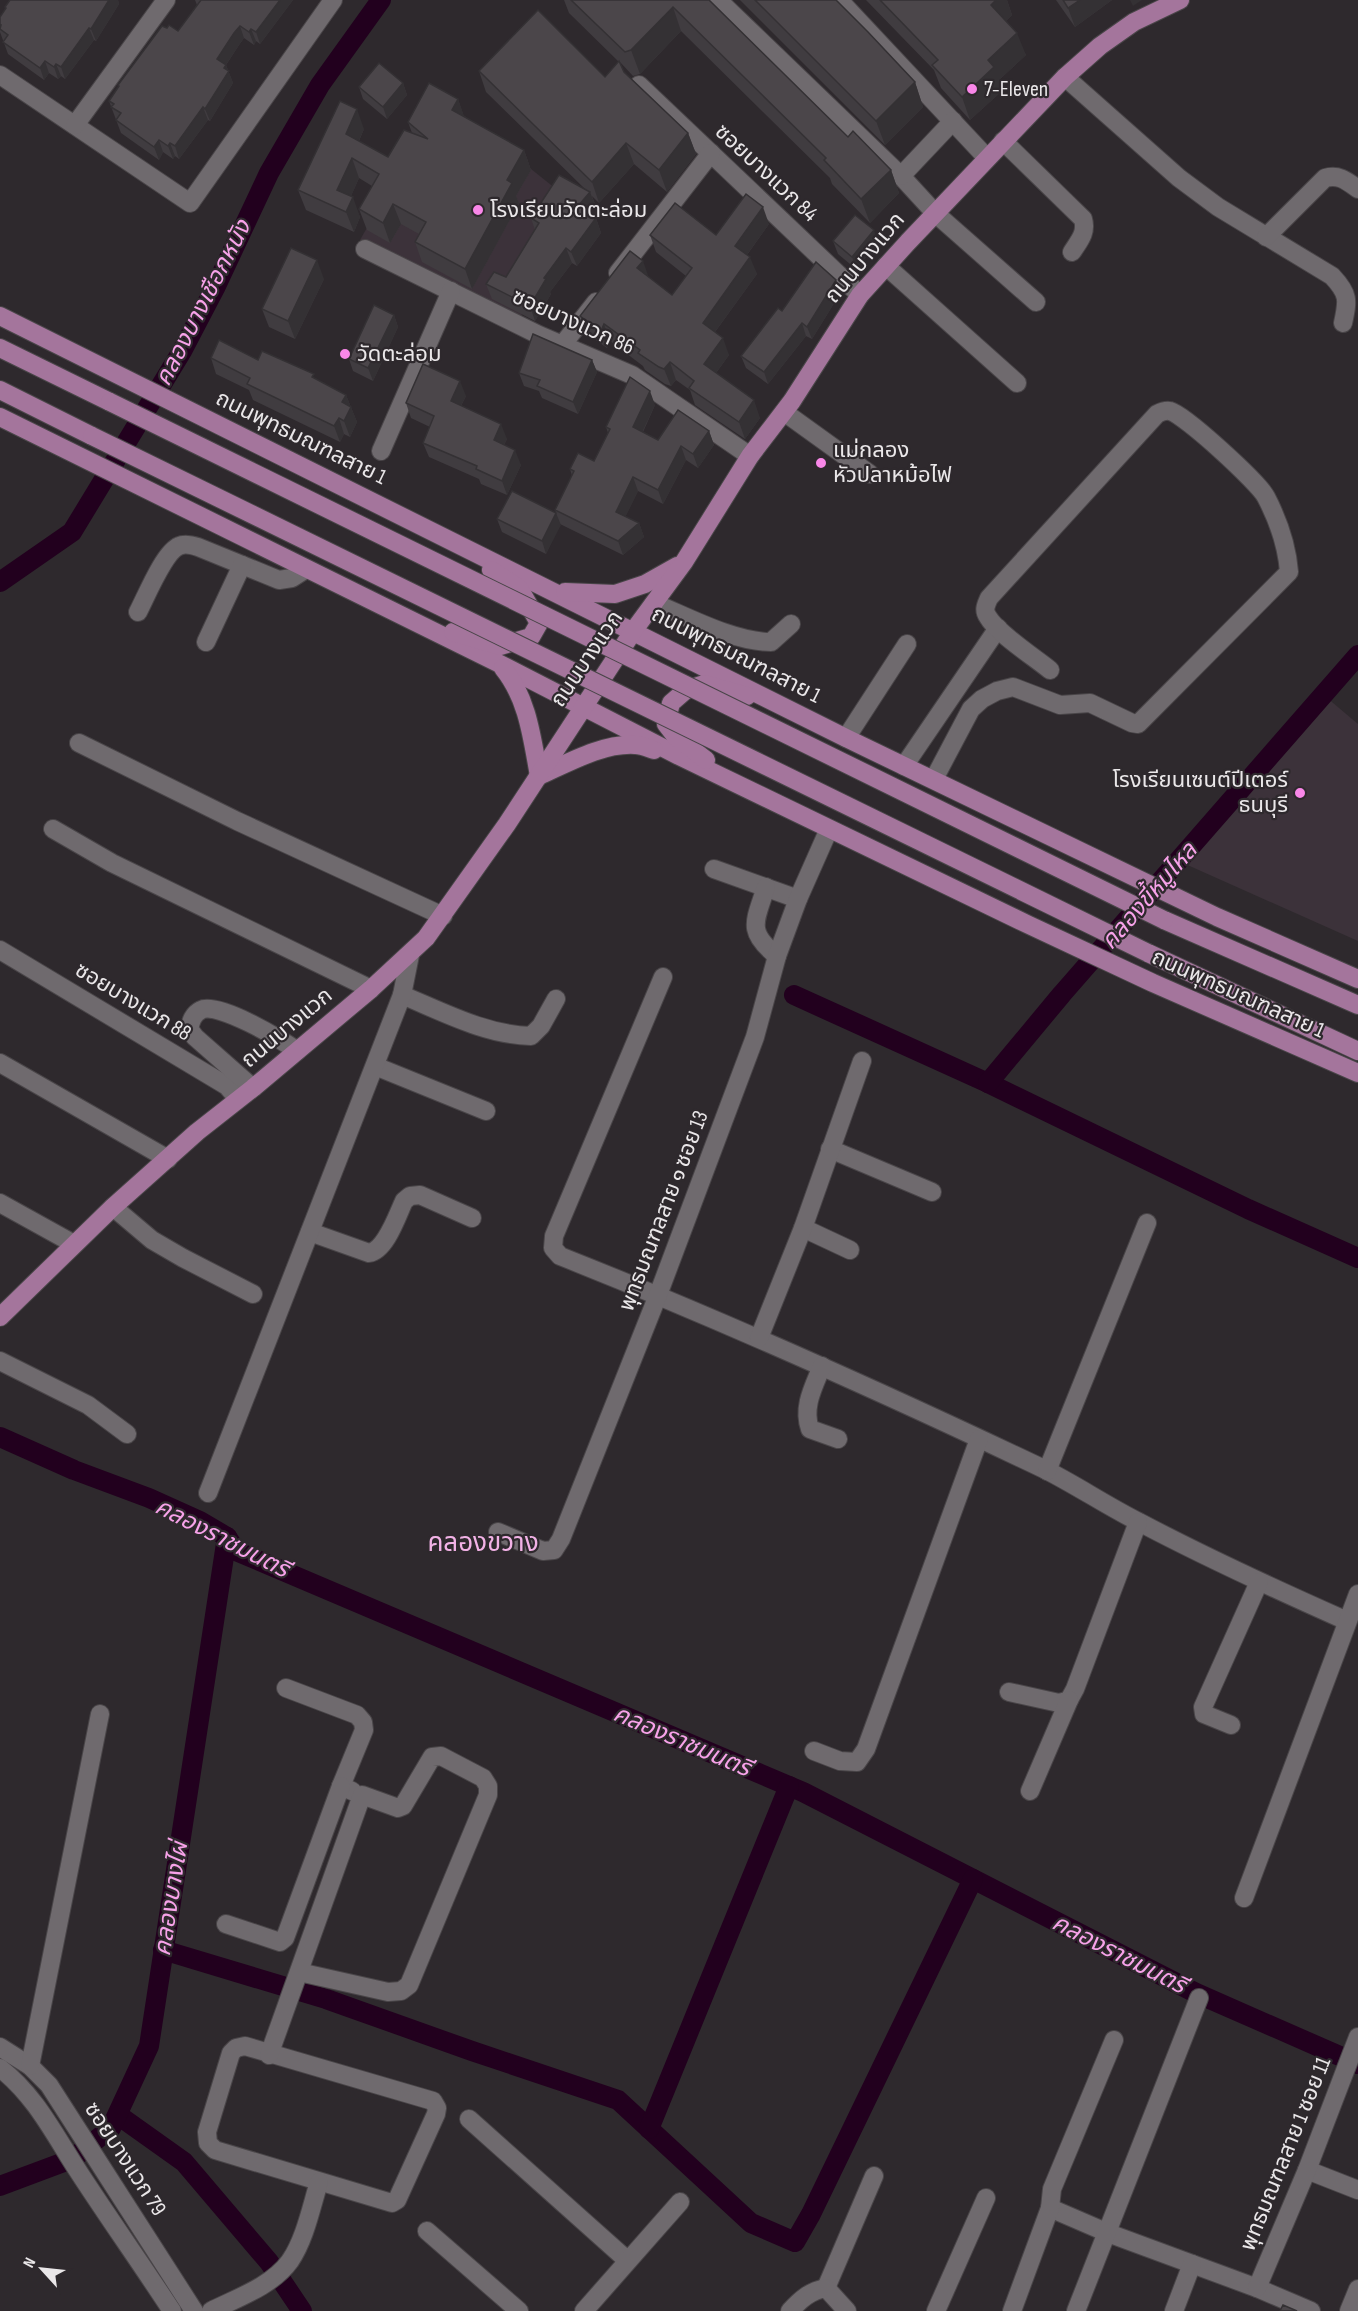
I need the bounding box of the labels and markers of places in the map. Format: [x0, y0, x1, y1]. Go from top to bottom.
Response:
place label: 7-Eleven [984, 76, 1048, 103]
marker: 7-Eleven [965, 82, 979, 96]
place label: โรงเรียนวัดตะล่อม [490, 197, 647, 224]
marker: โรงเรียนวัดตะล่อม [471, 203, 485, 217]
place label: วัดตะล่อม [357, 341, 442, 368]
marker: วัดตะล่อม [338, 347, 352, 361]
place label: แม่กลอง หัวปลาหม้อไฟ [833, 437, 952, 489]
marker: แม่กลอง หัวปลาหม้อไฟ [814, 456, 828, 470]
place label: โรงเรียนเซนต์ปีเตอร์ ธนบุรี [1112, 767, 1289, 819]
marker: โรงเรียนเซนต์ปีเตอร์ ธนบุรี [1293, 786, 1307, 800]

